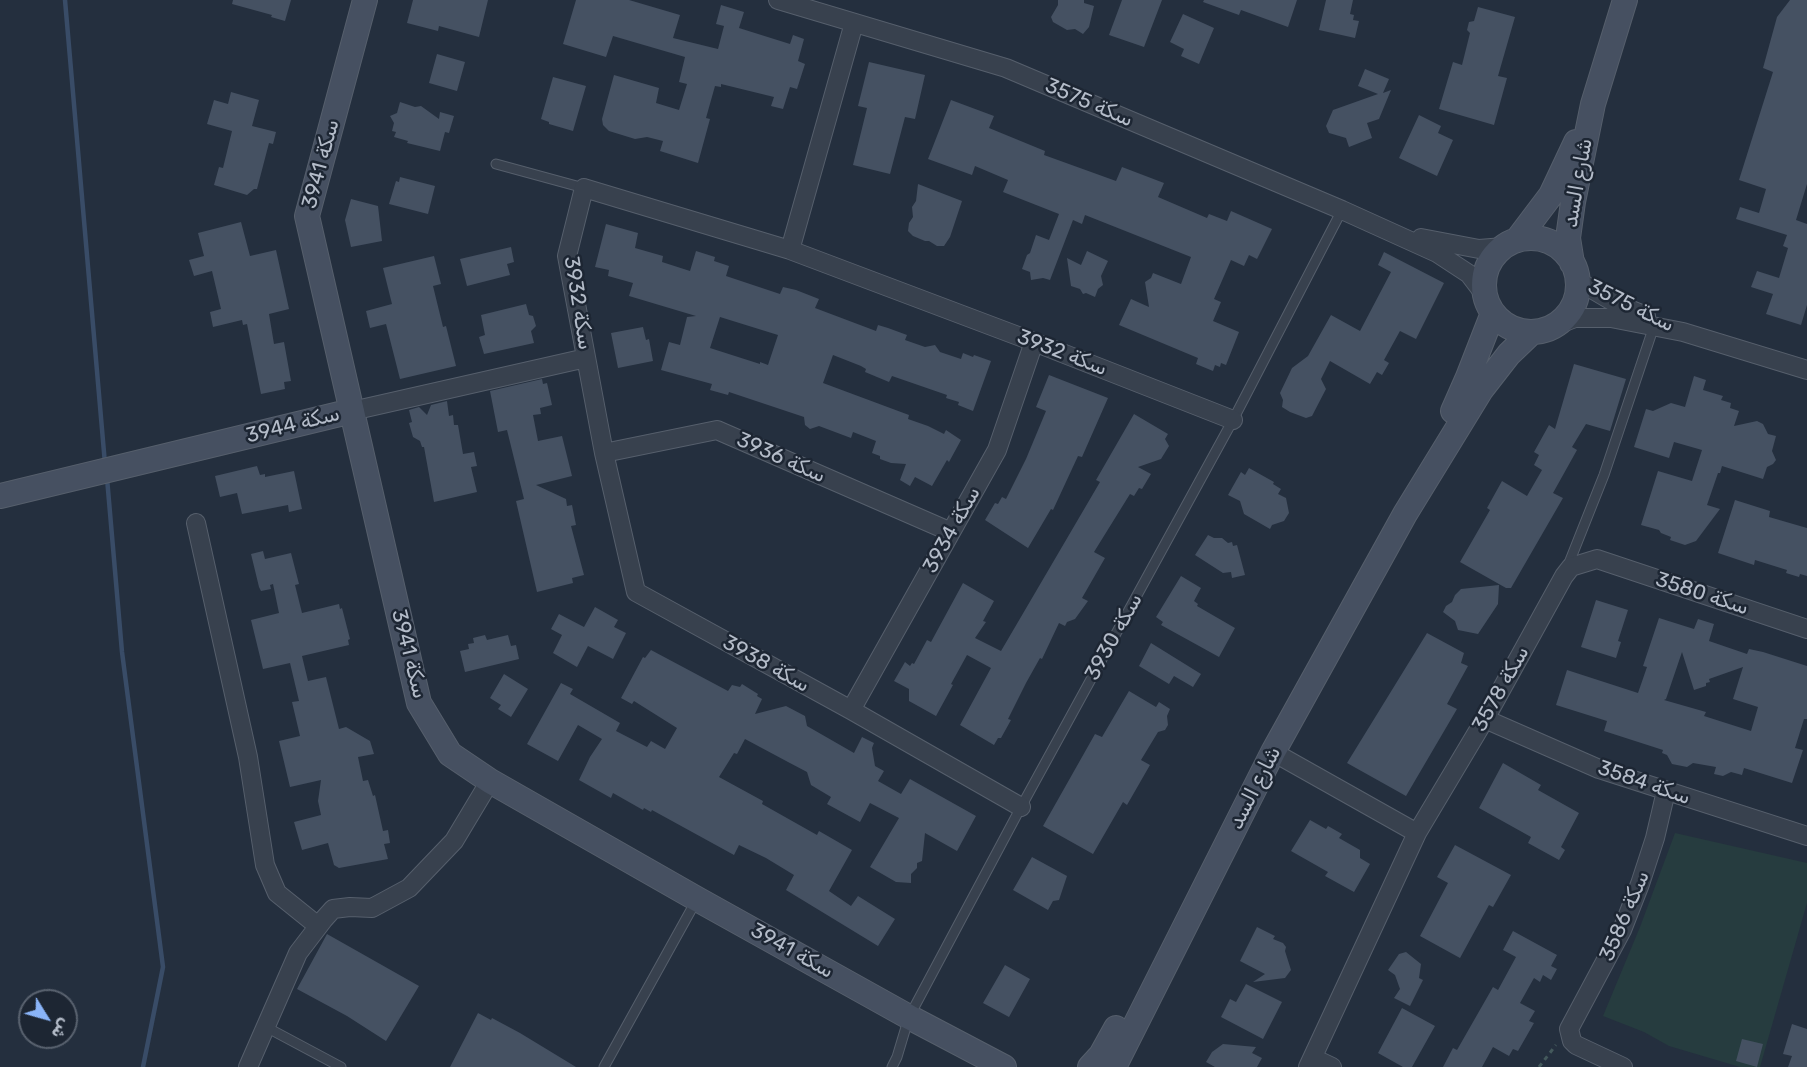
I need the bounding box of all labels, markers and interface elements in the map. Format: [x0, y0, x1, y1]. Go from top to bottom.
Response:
street label: سكة 3575 [1041, 73, 1137, 133]
street label: سكة 3941 [297, 117, 345, 211]
street label: شارع السد [1558, 136, 1598, 230]
street label: سكة 3932 [558, 254, 598, 352]
street label: سكة 3575 [1584, 274, 1678, 338]
street label: سكة 3932 [1013, 324, 1111, 382]
street label: سكة 3944 [244, 401, 342, 449]
street label: سكة 3936 [733, 427, 829, 489]
street label: سكة 3934 [918, 482, 986, 578]
street label: سكة 3580 [1652, 567, 1752, 621]
street label: سكة 3930 [1080, 589, 1148, 685]
street label: سكة 3941 [386, 607, 432, 701]
street label: سكة 3938 [718, 630, 814, 698]
street label: سكة 3578 [1467, 642, 1535, 736]
street label: شارع السد [1223, 742, 1287, 834]
street label: سكة 3584 [1594, 755, 1694, 811]
street label: سكة 3586 [1595, 867, 1655, 965]
street label: سكة 3941 [746, 918, 838, 984]
north arrow [18, 989, 78, 1049]
text: ش [47, 1015, 75, 1043]

